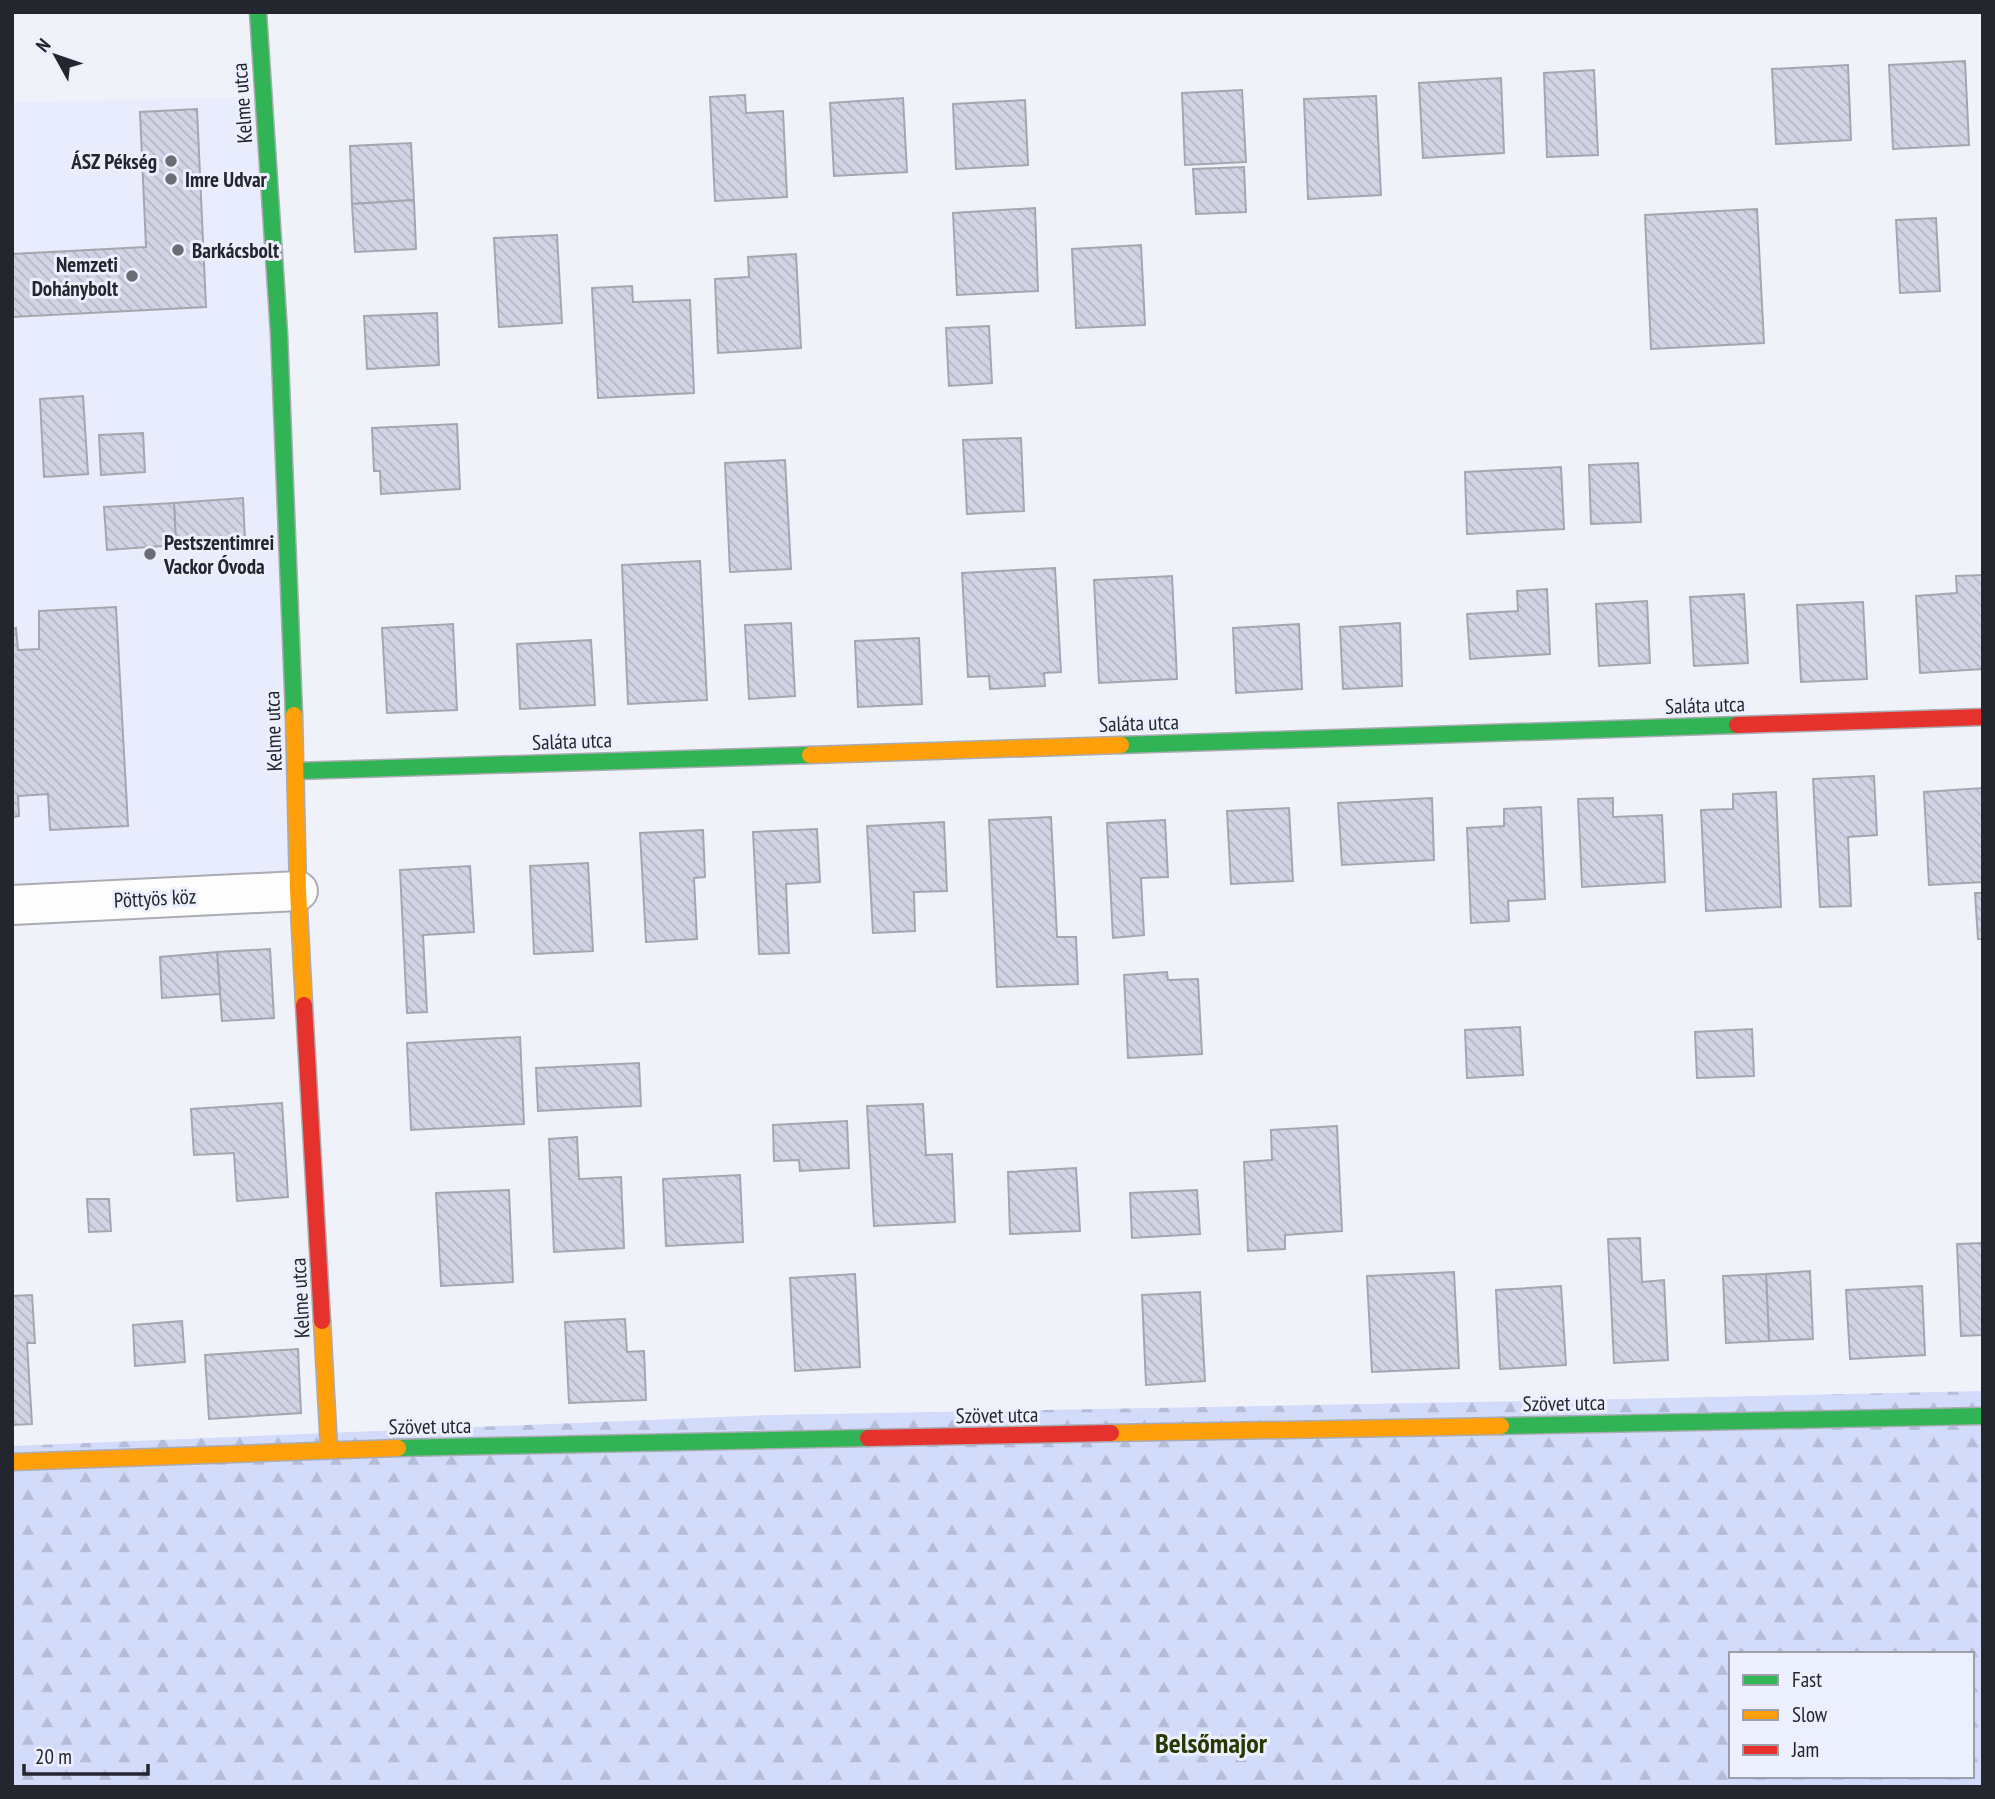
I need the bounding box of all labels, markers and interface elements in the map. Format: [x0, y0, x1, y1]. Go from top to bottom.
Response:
north arrow [21, 21, 91, 91]
text: N [30, 33, 55, 57]
street label: Kelme utca [226, 62, 258, 144]
place label: ÁSZ Pékség [70, 148, 157, 175]
marker: ÁSZ Pékség [163, 153, 179, 169]
place label: Imre Udvar [185, 166, 268, 193]
marker: Imre Udvar [163, 171, 179, 187]
place label: Barkácsbolt [192, 237, 279, 264]
marker: Barkácsbolt [170, 242, 186, 258]
place label: Nemzeti Dohánybolt [32, 251, 118, 302]
marker: Nemzeti Dohánybolt [124, 268, 140, 284]
place label: Pestszentimrei Vackor Óvoda [163, 529, 274, 580]
marker: Pestszentimrei Vackor Óvoda [142, 546, 158, 562]
street label: Kelme utca [258, 690, 288, 772]
street label: Saláta utca [1665, 690, 1745, 720]
street label: Saláta utca [1099, 708, 1179, 738]
street label: Saláta utca [532, 726, 612, 756]
street label: Pöttyös köz [113, 882, 197, 914]
street label: Kelme utca [284, 1257, 316, 1339]
street label: Szövet utca [1522, 1389, 1606, 1417]
street label: Szövet utca [955, 1401, 1039, 1429]
street label: Szövet utca [388, 1412, 472, 1440]
legend [1729, 1652, 1974, 1778]
text: Fast [1792, 1666, 1822, 1693]
text: Slow [1792, 1701, 1828, 1728]
district label: Belsőmajor [1155, 1724, 1268, 1761]
scale bar [24, 1732, 149, 1776]
text: Jam [1791, 1736, 1819, 1763]
text: 20 m [35, 1743, 72, 1770]

